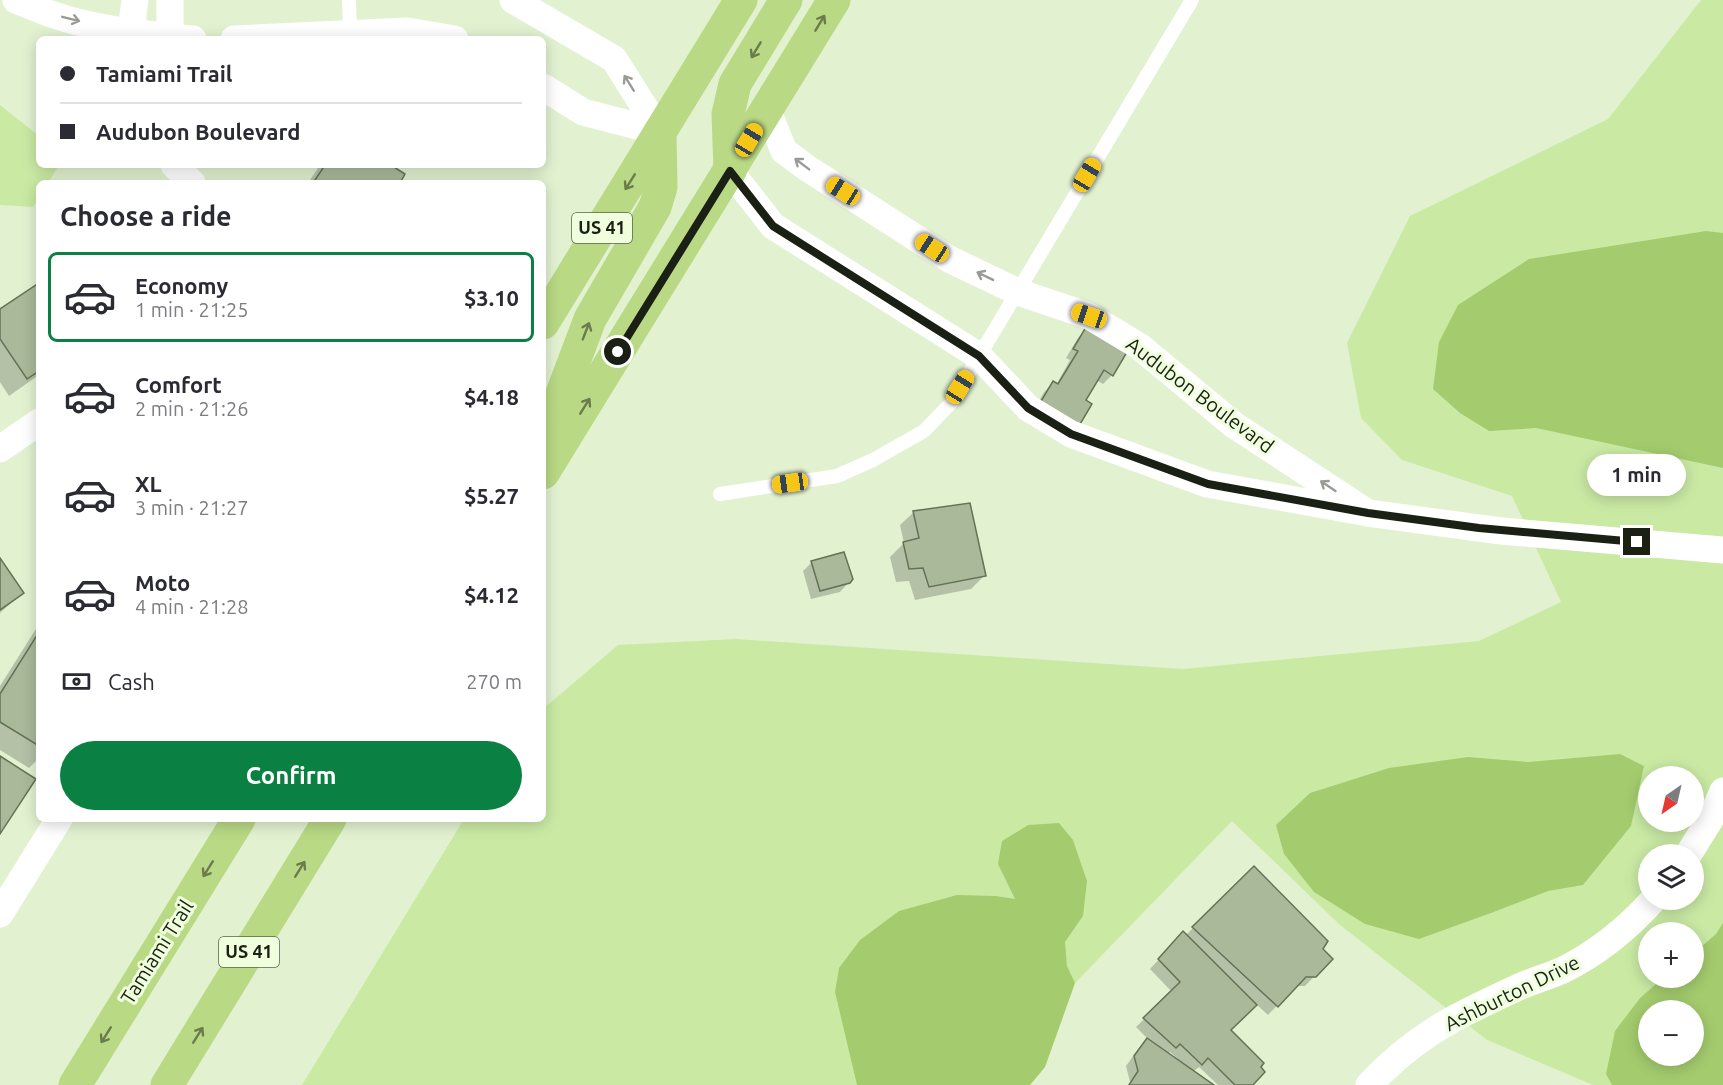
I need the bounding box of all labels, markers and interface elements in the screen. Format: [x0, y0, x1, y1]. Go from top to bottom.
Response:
one-way arrow [61, 14, 80, 26]
one-way arrow [814, 15, 826, 32]
one-way arrow [749, 41, 761, 58]
text: Tamiami Trail [96, 61, 233, 86]
one-way arrow [623, 75, 635, 91]
text: Audubon Boulevard [96, 119, 301, 144]
car [732, 120, 766, 160]
car [1070, 155, 1104, 195]
one-way arrow [794, 157, 810, 170]
one-way arrow [623, 173, 635, 190]
car [823, 174, 863, 208]
text: Choose a ride [60, 201, 232, 231]
road number: US 41 [572, 213, 632, 243]
car [912, 231, 952, 265]
icon: car [63, 270, 117, 324]
one-way arrow [977, 270, 995, 282]
text: Economy [135, 273, 228, 298]
text: $3.10 [464, 285, 519, 310]
text: 1 min · 21:25 [135, 298, 249, 321]
car [1069, 302, 1109, 330]
one-way arrow [581, 322, 592, 340]
street label: Audubon Boulevard [1122, 332, 1278, 457]
route start [604, 338, 631, 365]
car [943, 367, 977, 407]
icon: car [63, 369, 117, 423]
text: Comfort [135, 372, 222, 397]
text: $4.18 [464, 384, 519, 409]
text: 2 min · 21:26 [135, 397, 249, 420]
one-way arrow [579, 398, 591, 415]
callout: 1 min [1588, 455, 1686, 497]
text: 1 min [1611, 463, 1662, 486]
icon: car [63, 468, 117, 522]
text: XL [135, 471, 162, 496]
car [771, 472, 809, 494]
one-way arrow [1321, 480, 1337, 492]
text: $5.27 [464, 483, 519, 508]
text: 3 min · 21:27 [135, 496, 249, 519]
route end [1623, 528, 1650, 555]
icon: car [63, 567, 117, 621]
text: Moto [135, 570, 190, 595]
text: $4.12 [464, 582, 519, 607]
text: 4 min · 21:28 [135, 595, 249, 618]
icon: cash [60, 665, 93, 698]
text: Cash [108, 669, 155, 694]
text: 270 m [466, 670, 522, 693]
button: Confirm [60, 741, 522, 810]
north arrow [1638, 766, 1704, 832]
map controls [1638, 766, 1704, 1066]
button: layers [1638, 844, 1704, 910]
one-way arrow [202, 860, 214, 877]
one-way arrow [294, 861, 306, 878]
street label: Tamiami Trail [116, 896, 198, 1008]
button: + [1638, 922, 1704, 988]
road number: US 41 [219, 937, 279, 967]
street label: Ashburton Drive [1441, 950, 1583, 1035]
button: − [1638, 1000, 1704, 1066]
one-way arrow [100, 1026, 112, 1043]
one-way arrow [192, 1027, 204, 1044]

